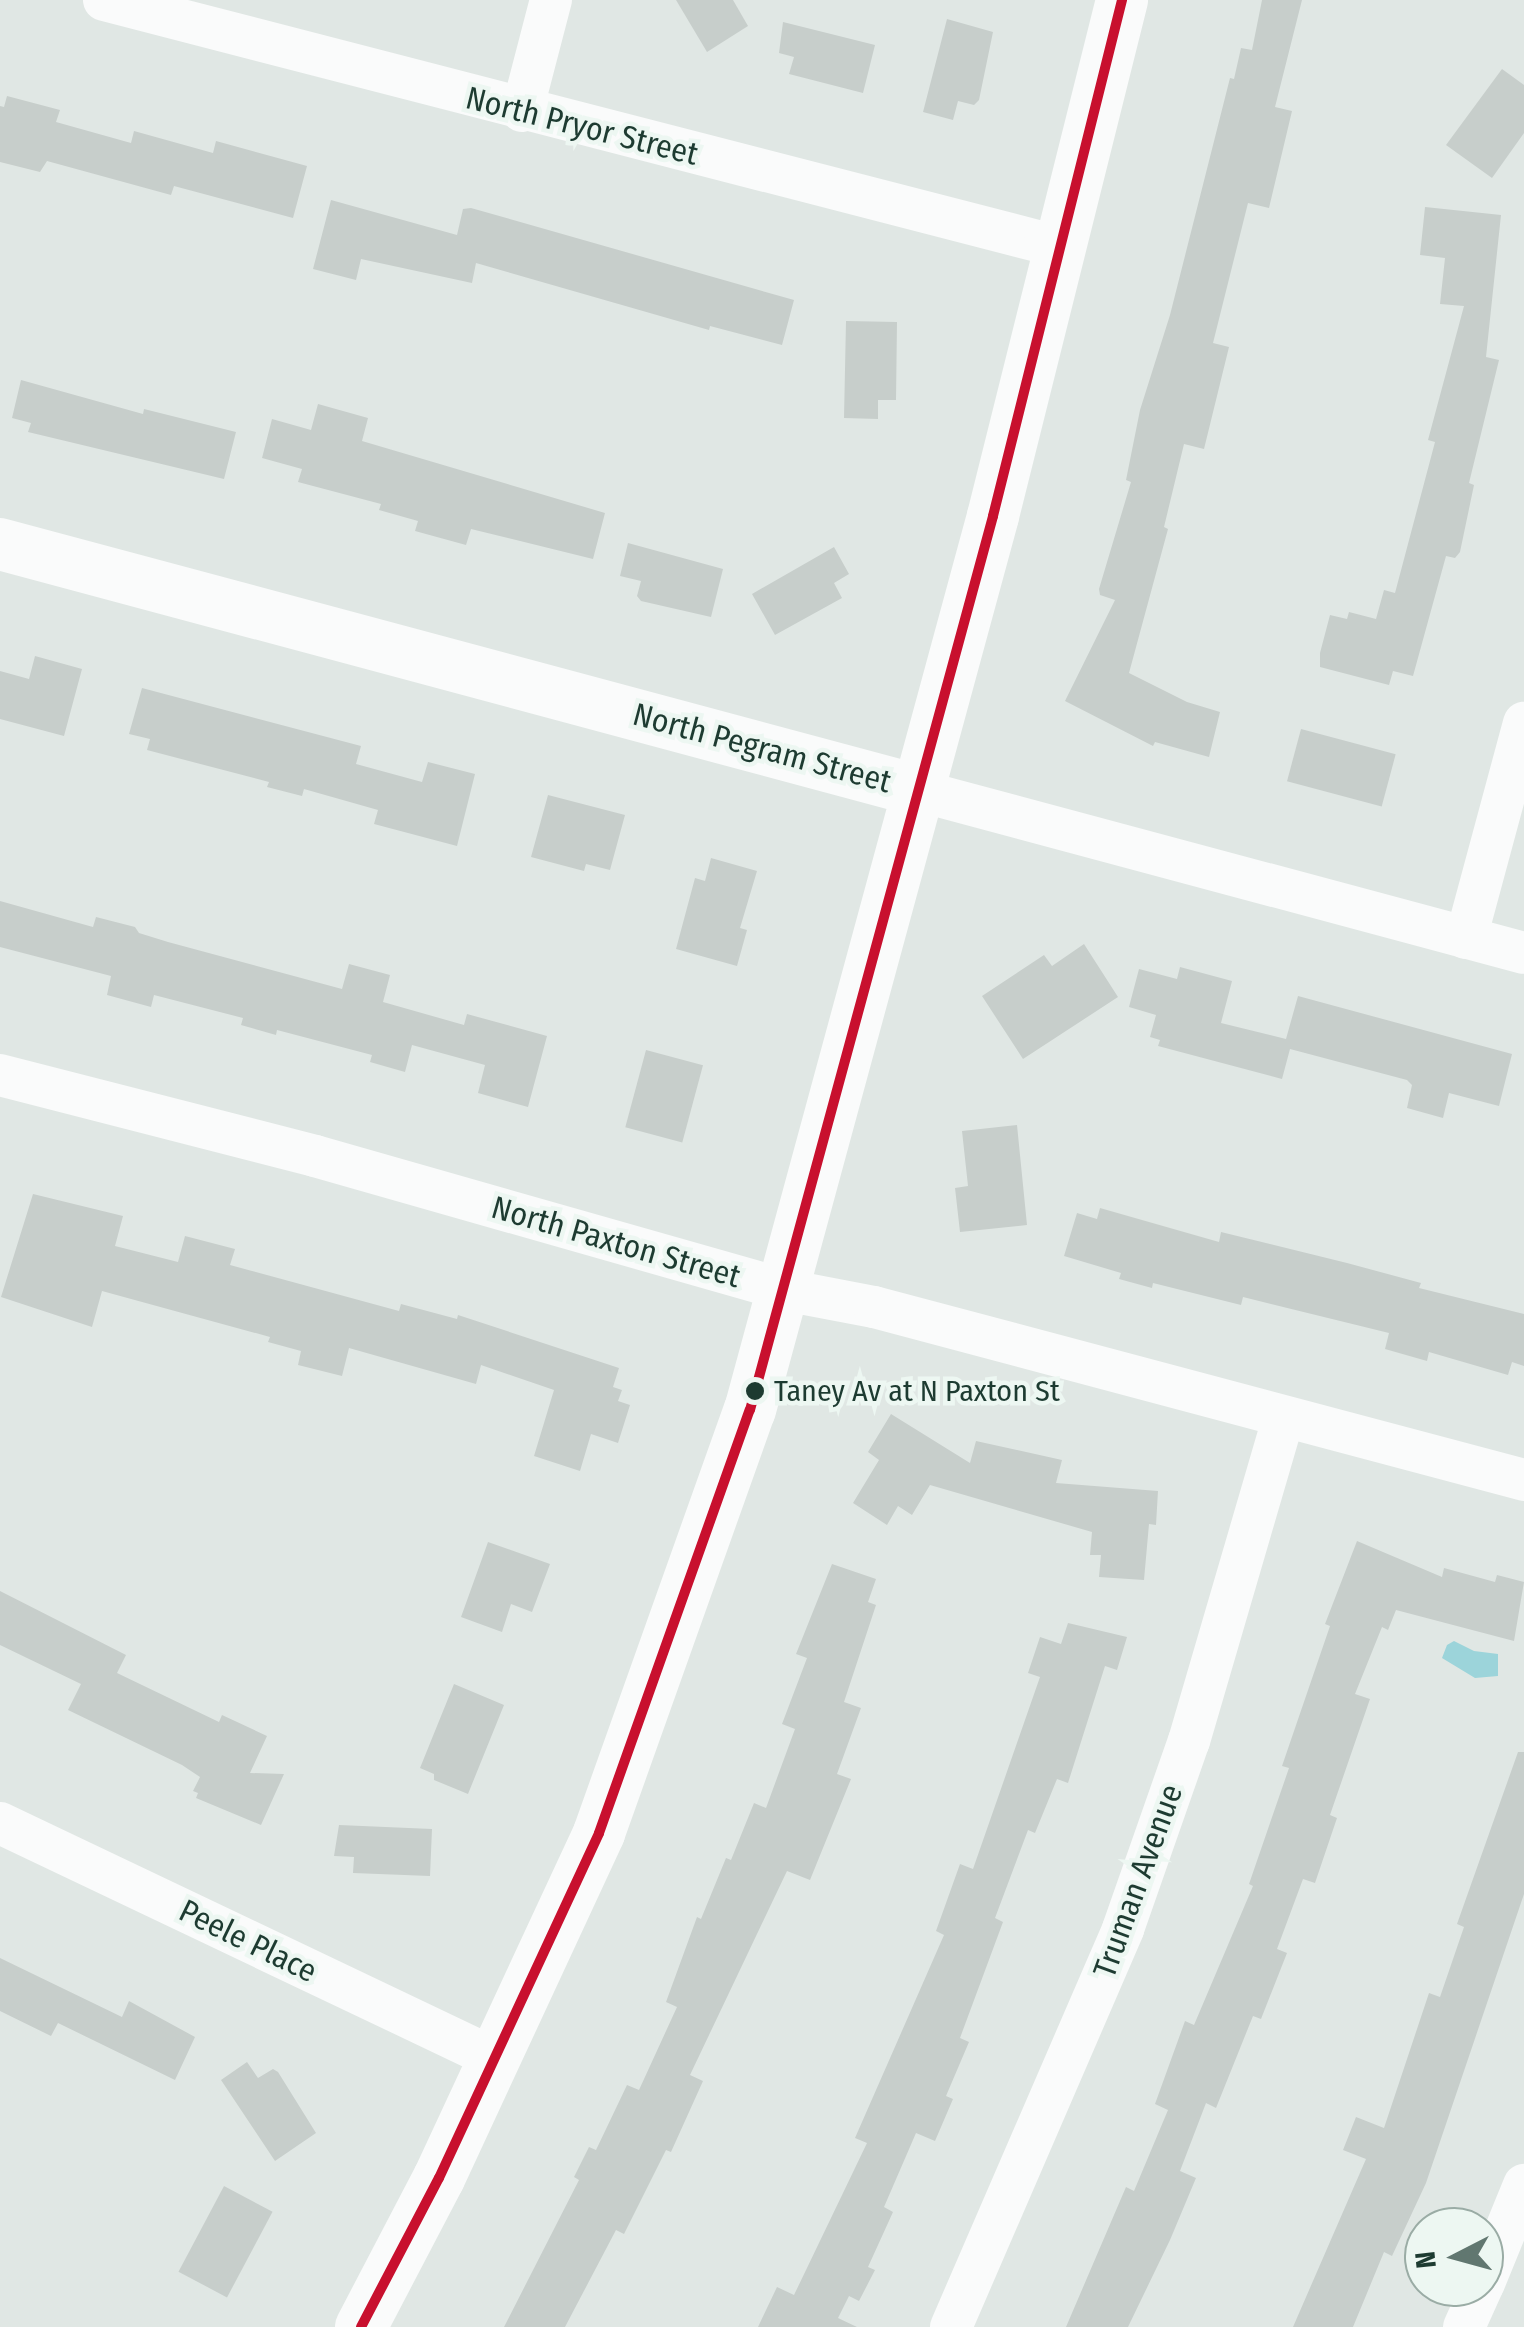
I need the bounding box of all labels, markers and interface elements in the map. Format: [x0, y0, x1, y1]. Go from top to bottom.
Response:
street label: North Pryor Street [462, 79, 702, 173]
street label: North Pegram Street [629, 695, 895, 801]
street label: North Paxton Street [487, 1188, 745, 1296]
place label: Taney Av at N Paxton St [774, 1373, 1060, 1409]
marker: Taney Av at N Paxton St [745, 1381, 765, 1401]
street label: Truman Avenue [1085, 1779, 1191, 1983]
street label: Peele Place [173, 1891, 323, 1991]
north arrow [1404, 2207, 1504, 2307]
text: N [1408, 2250, 1443, 2270]

